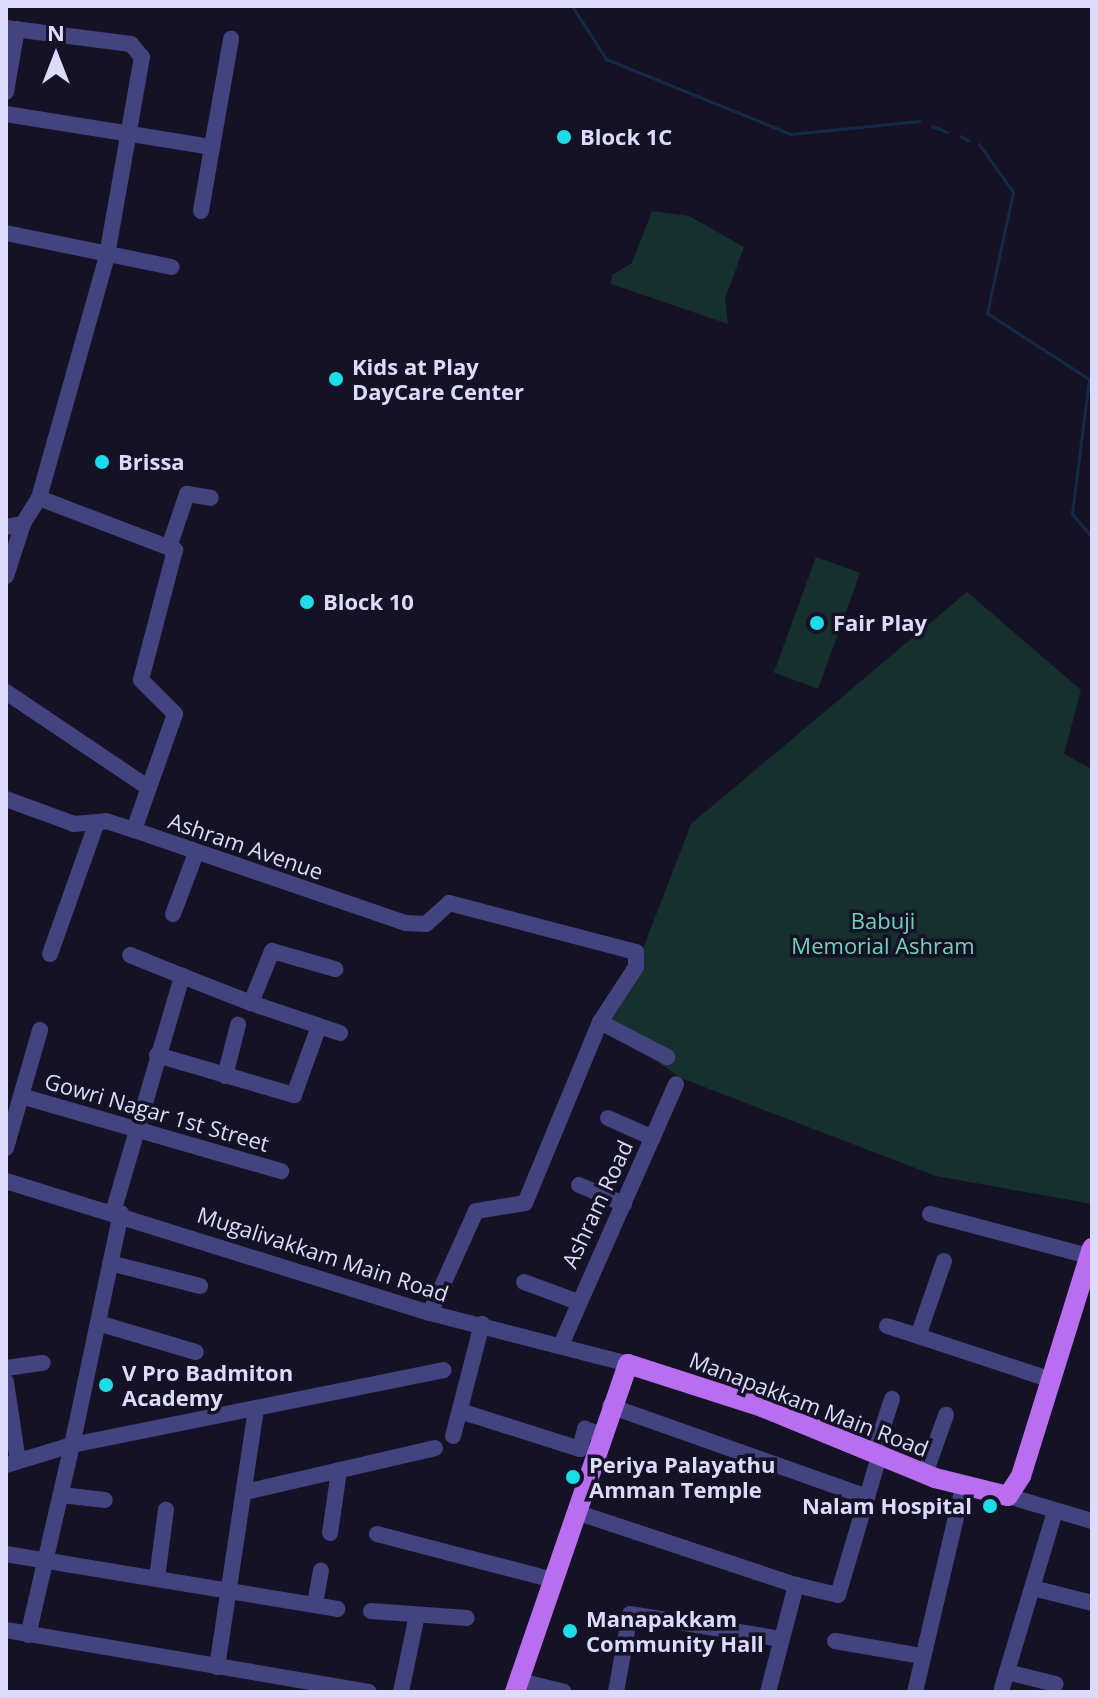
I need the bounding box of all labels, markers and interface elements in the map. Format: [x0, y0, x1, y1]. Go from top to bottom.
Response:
north arrow [16, 16, 96, 96]
text: N [47, 17, 65, 47]
place label: Block 1C [580, 124, 672, 150]
marker: Block 1C [555, 128, 573, 146]
place label: Kids at Play DayCare Center [352, 353, 524, 404]
marker: Kids at Play DayCare Center [327, 370, 345, 388]
place label: Brissa [118, 449, 185, 475]
marker: Brissa [93, 453, 111, 471]
place label: Block 10 [323, 589, 414, 615]
marker: Block 10 [298, 593, 316, 611]
place label: Fair Play [833, 610, 927, 636]
marker: Fair Play [808, 614, 826, 632]
street label: Ashram Avenue [165, 807, 327, 885]
park label: Babuji Memorial Ashram [791, 907, 975, 958]
street label: Gowri Nagar 1st Street [42, 1067, 272, 1157]
street label: Ashram Road [556, 1136, 638, 1272]
street label: Mugalivakkam Main Road [194, 1201, 452, 1307]
street label: Manapakkam Main Road [686, 1346, 932, 1462]
place label: V Pro Badmiton Academy [122, 1359, 293, 1410]
marker: V Pro Badmiton Academy [97, 1376, 115, 1394]
place label: Periya Palayathu Amman Temple [589, 1451, 775, 1502]
marker: Periya Palayathu Amman Temple [564, 1468, 582, 1486]
place label: Nalam Hospital [802, 1493, 972, 1519]
marker: Nalam Hospital [979, 1495, 1001, 1517]
place label: Manapakkam Community Hall [586, 1605, 764, 1656]
marker: Manapakkam Community Hall [561, 1622, 579, 1640]

